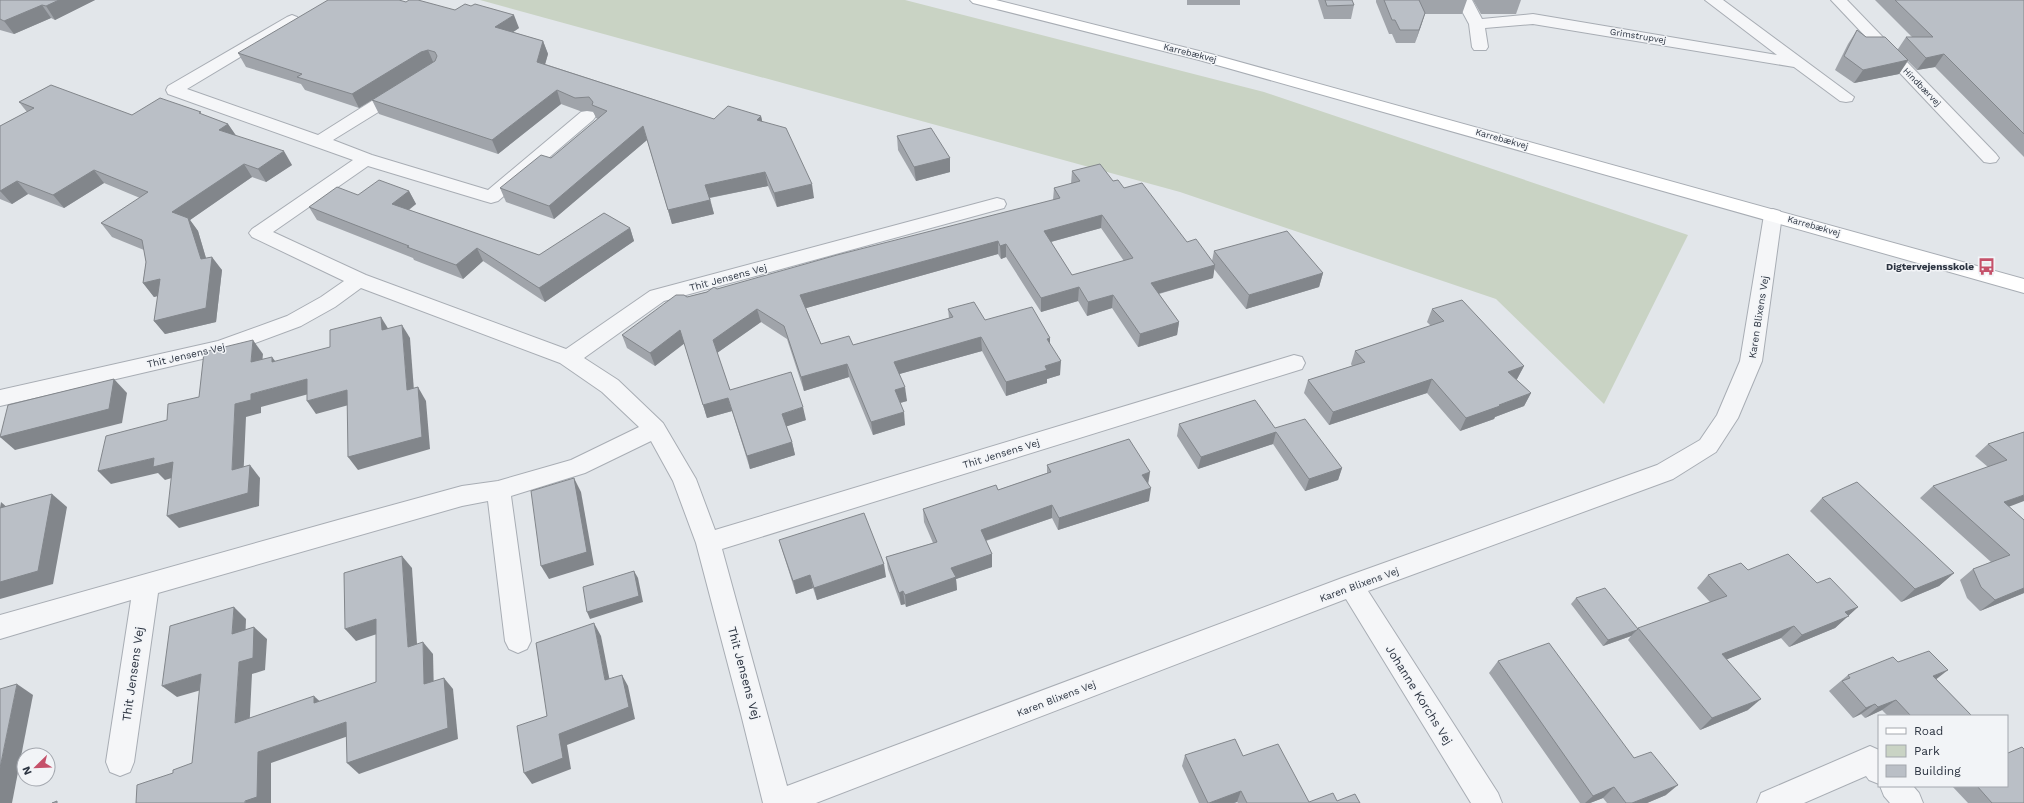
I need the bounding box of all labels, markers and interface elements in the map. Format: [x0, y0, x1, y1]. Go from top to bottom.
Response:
street label: Grimstrupvej [1609, 27, 1667, 45]
street label: Karrebækvej [1162, 42, 1218, 64]
street label: Hindbærvej [1901, 66, 1943, 108]
street label: Karrebækvej [1475, 127, 1529, 151]
street label: Karrebækvej [1787, 214, 1841, 238]
bus stop icon: Digtervejensskole [1977, 256, 1997, 276]
place label: Digtervejensskole [1886, 261, 1974, 272]
street label: Thit Jensens Vej [688, 262, 768, 293]
street label: Karen Blixens Vej [1747, 275, 1770, 359]
street label: Thit Jensens Vej [146, 341, 226, 370]
street label: Thit Jensens Vej [961, 437, 1041, 470]
street label: Karen Blixens Vej [1318, 565, 1400, 604]
street label: Thit Jensens Vej [725, 625, 763, 721]
street label: Thit Jensens Vej [119, 626, 147, 722]
street label: Johanne Korchs Vej [1383, 643, 1455, 747]
street label: Karen Blixens Vej [1015, 678, 1097, 719]
legend [1878, 715, 2008, 787]
text: Road [1914, 724, 1943, 738]
text: Park [1914, 744, 1940, 758]
north arrow [16, 747, 56, 787]
text: N [20, 764, 35, 777]
text: Building [1914, 764, 1961, 778]

